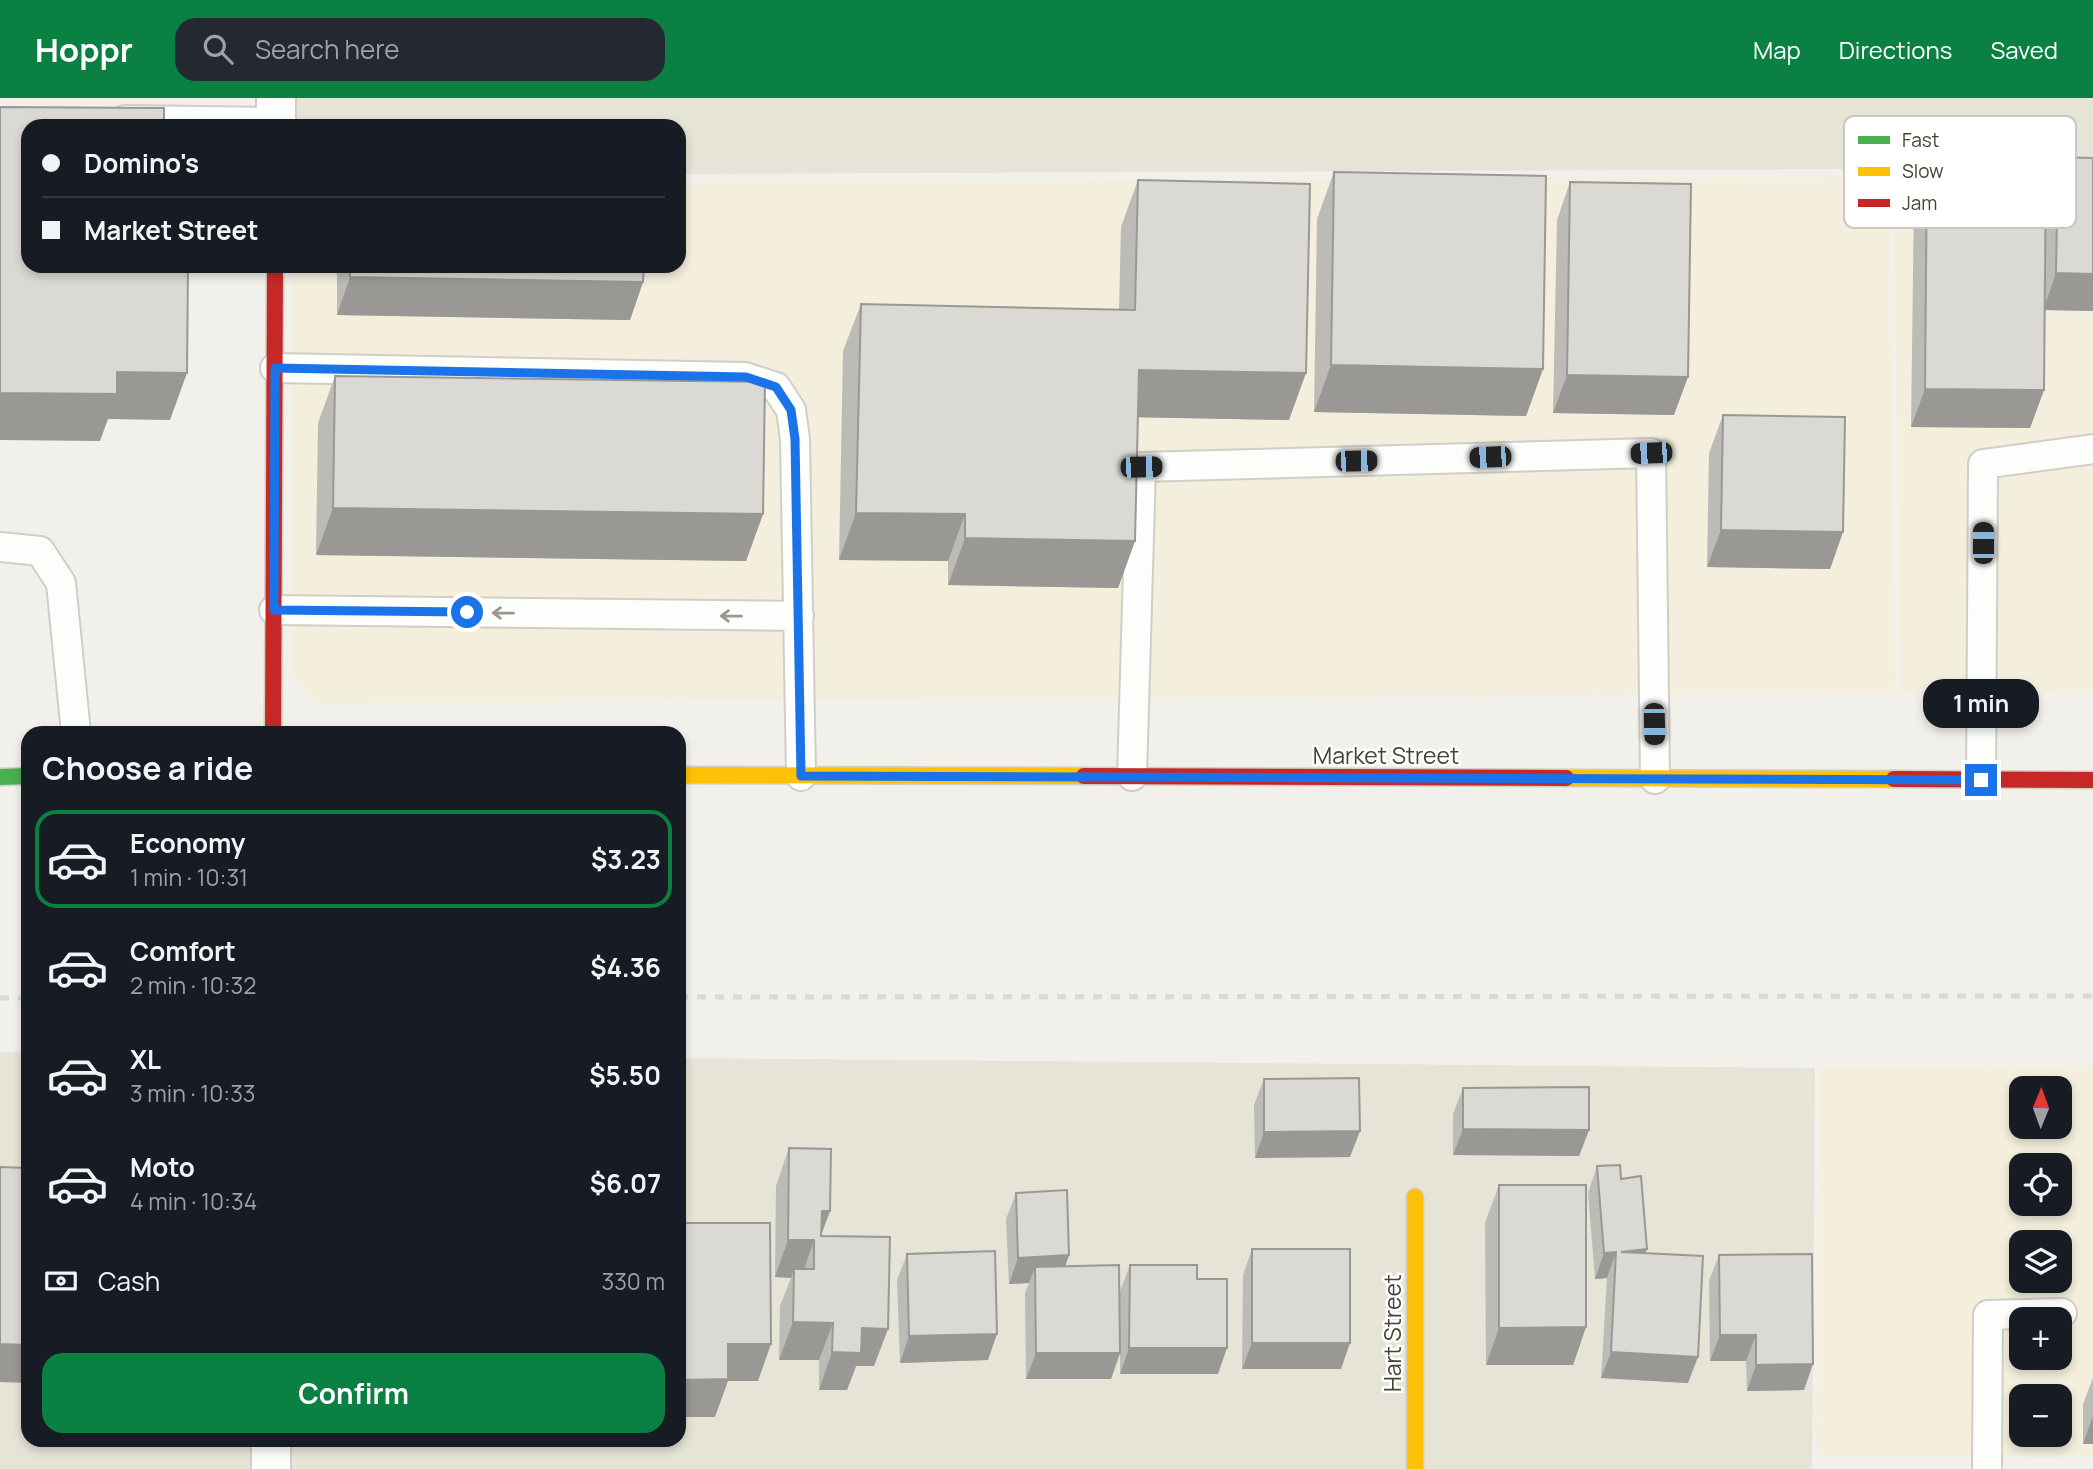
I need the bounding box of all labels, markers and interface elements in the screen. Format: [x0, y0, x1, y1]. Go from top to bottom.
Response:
search box [175, 18, 665, 81]
text: Hoppr [35, 27, 133, 72]
icon: search [199, 30, 237, 68]
text: Search here [255, 31, 400, 67]
text: Map [1753, 33, 1801, 66]
text: Directions [1839, 33, 1952, 66]
text: Saved [1990, 33, 2058, 66]
legend [1844, 116, 2076, 228]
text: Fast [1902, 127, 1939, 153]
text: Domino's [84, 145, 199, 181]
text: Slow [1902, 158, 1944, 184]
text: Jam [1902, 190, 1937, 216]
text: Market Street [84, 212, 258, 248]
car [1630, 442, 1673, 464]
car [1469, 446, 1512, 468]
car [1335, 450, 1378, 472]
car [1120, 456, 1163, 478]
car [1973, 522, 1994, 564]
route start [451, 596, 483, 628]
one-way arrow [492, 606, 515, 620]
one-way arrow [719, 609, 742, 622]
callout: 1 min [1923, 678, 2039, 728]
text: 1 min [1953, 687, 2009, 719]
car [1644, 703, 1665, 745]
street label: Market Street [1313, 739, 1459, 771]
text: Choose a ride [42, 746, 253, 790]
route end [1965, 764, 1997, 796]
text: Economy [130, 825, 245, 861]
icon: car [46, 828, 109, 891]
text: $3.23 [591, 841, 661, 877]
text: 1 min · 10:31 [130, 861, 248, 893]
text: Comfort [130, 933, 236, 969]
icon: car [46, 936, 109, 999]
text: $4.36 [590, 949, 661, 985]
text: 2 min · 10:32 [130, 969, 256, 1001]
text: XL [130, 1041, 161, 1077]
icon: car [46, 1044, 109, 1107]
text: $5.50 [589, 1057, 661, 1093]
north arrow [2009, 1076, 2072, 1139]
map controls [2009, 1076, 2072, 1447]
text: 3 min · 10:33 [130, 1077, 256, 1109]
text: Moto [130, 1149, 195, 1185]
icon: car [46, 1152, 109, 1215]
button: locate [2009, 1153, 2072, 1216]
text: $6.07 [590, 1165, 661, 1201]
text: 4 min · 10:34 [130, 1185, 257, 1217]
button: layers [2009, 1230, 2072, 1293]
icon: cash [42, 1262, 80, 1300]
text: Cash [98, 1263, 160, 1299]
text: 330 m [601, 1265, 665, 1297]
street label: Hart Street [1376, 1274, 1408, 1392]
button: + [2009, 1307, 2072, 1370]
button: Confirm [42, 1353, 665, 1433]
button: − [2009, 1384, 2072, 1447]

